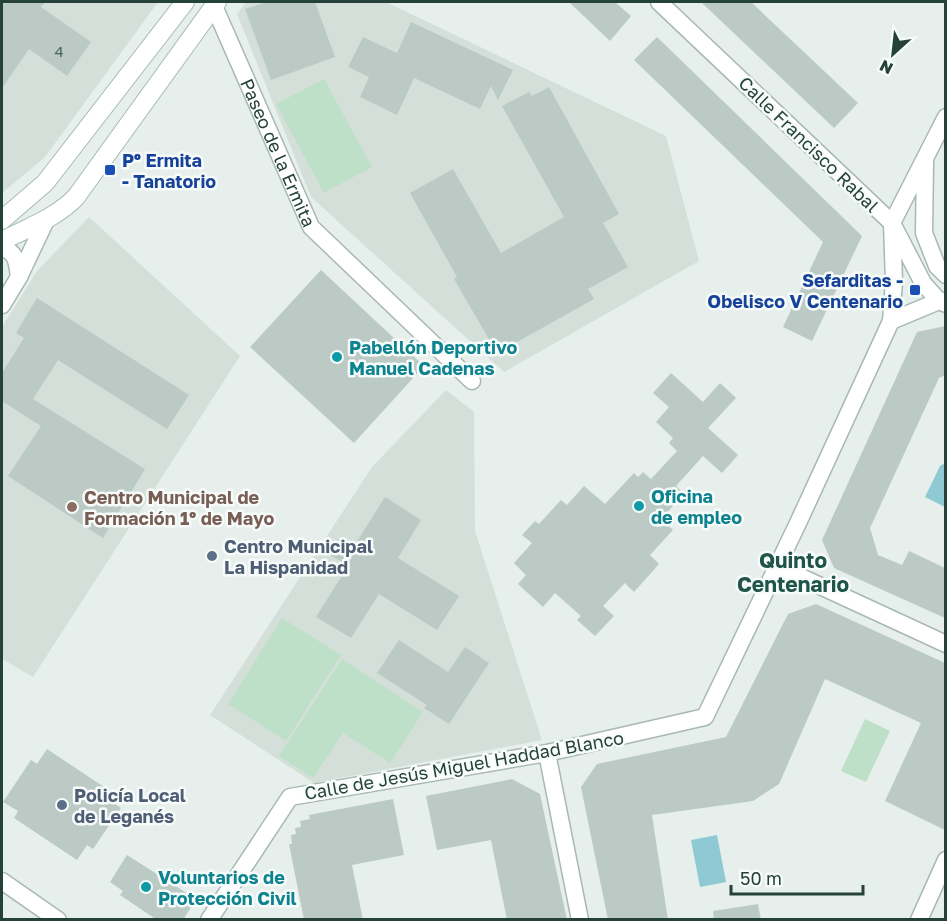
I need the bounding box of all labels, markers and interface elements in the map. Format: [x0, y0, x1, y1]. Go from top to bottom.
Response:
north arrow [863, 24, 923, 84]
house number: 4 [54, 42, 64, 60]
text: N [876, 56, 896, 79]
street label: Calle Francisco Rabal [734, 71, 884, 217]
street label: Paseo de la Ermita [236, 75, 320, 230]
place label: Pº Ermita - Tanatorio [122, 149, 216, 192]
marker: Pº Ermita - Tanatorio [103, 163, 117, 177]
place label: Sefarditas - Obelisco V Centenario [707, 269, 903, 312]
marker: Sefarditas - Obelisco V Centenario [908, 283, 922, 297]
place label: Pabellón Deportivo Manuel Cadenas [349, 336, 517, 379]
marker: Pabellón Deportivo Manuel Cadenas [330, 350, 344, 364]
place label: Oficina de empleo [651, 485, 742, 528]
place label: Centro Municipal de Formación 1º de Mayo [84, 486, 274, 529]
marker: Oficina de empleo [632, 499, 646, 513]
marker: Centro Municipal de Formación 1º de Mayo [65, 500, 79, 514]
place label: Centro Municipal La Hispanidad [224, 535, 373, 578]
district label: Quinto Centenario [737, 547, 849, 597]
marker: Centro Municipal La Hispanidad [205, 549, 219, 563]
street label: Calle de Jesús Miguel Haddad Blanco [303, 726, 625, 804]
place label: Policía Local de Leganés [74, 784, 186, 827]
marker: Policía Local de Leganés [55, 798, 69, 812]
scale bar [731, 858, 863, 896]
place label: Voluntarios de Protección Civil [158, 866, 297, 909]
text: 50 m [740, 867, 782, 889]
marker: Voluntarios de Protección Civil [139, 880, 153, 894]

